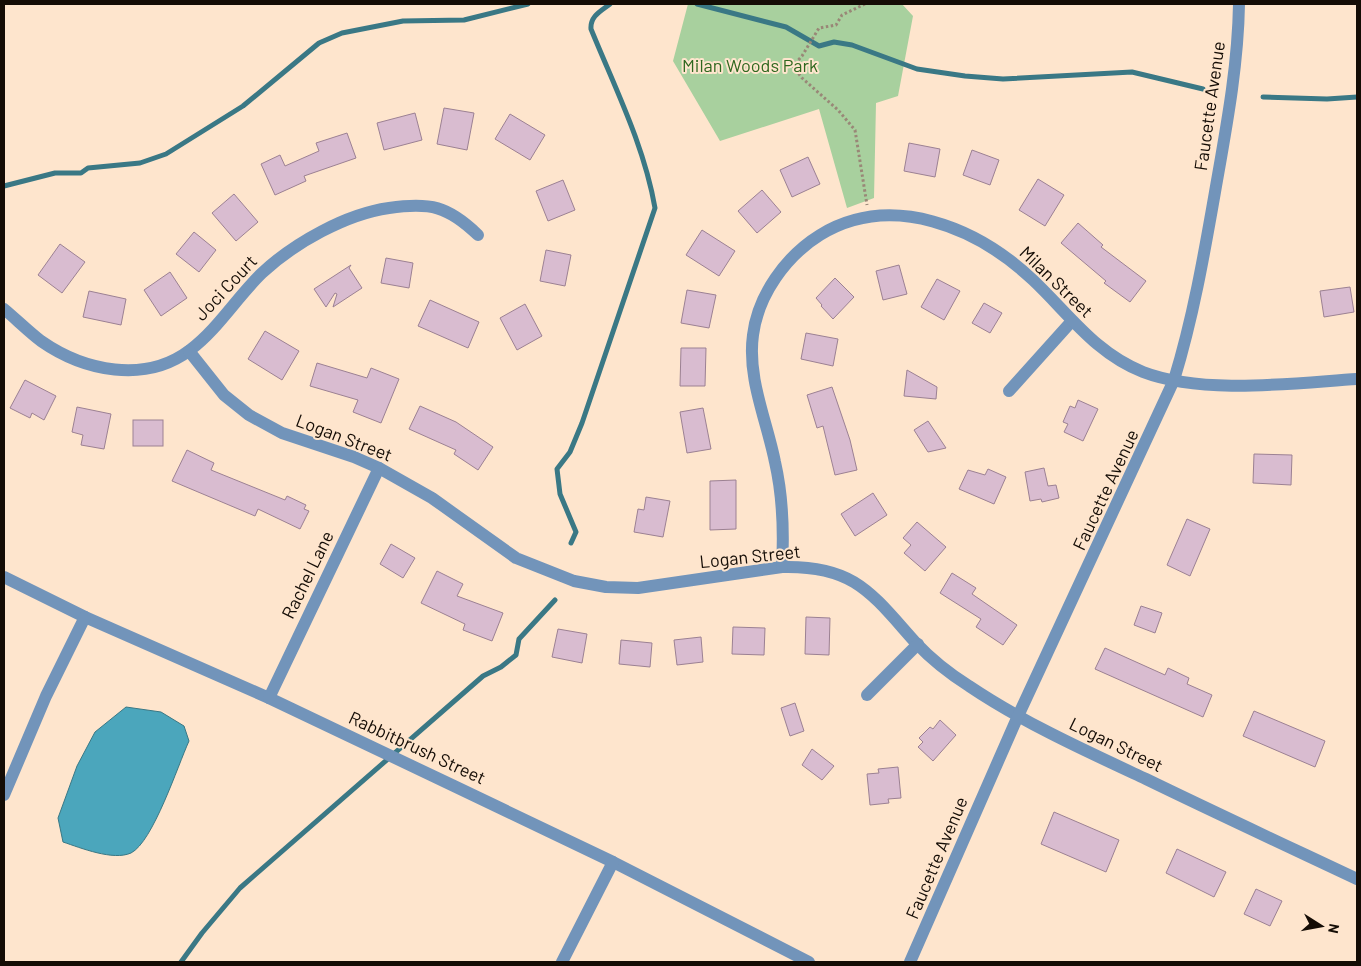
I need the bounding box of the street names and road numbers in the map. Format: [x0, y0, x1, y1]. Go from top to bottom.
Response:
street label: Faucette Avenue [1189, 40, 1229, 172]
street label: Milan Street [1016, 241, 1098, 322]
street label: Joci Court [189, 250, 261, 325]
street label: Logan Street [293, 409, 396, 465]
street label: Faucette Avenue [1068, 426, 1143, 553]
street label: Rachel Lane [276, 527, 338, 622]
street label: Logan Street [698, 540, 801, 572]
street label: Rabbitbrush Street [346, 706, 489, 788]
street label: Logan Street [1066, 712, 1167, 776]
street label: Faucette Avenue [900, 793, 972, 922]

